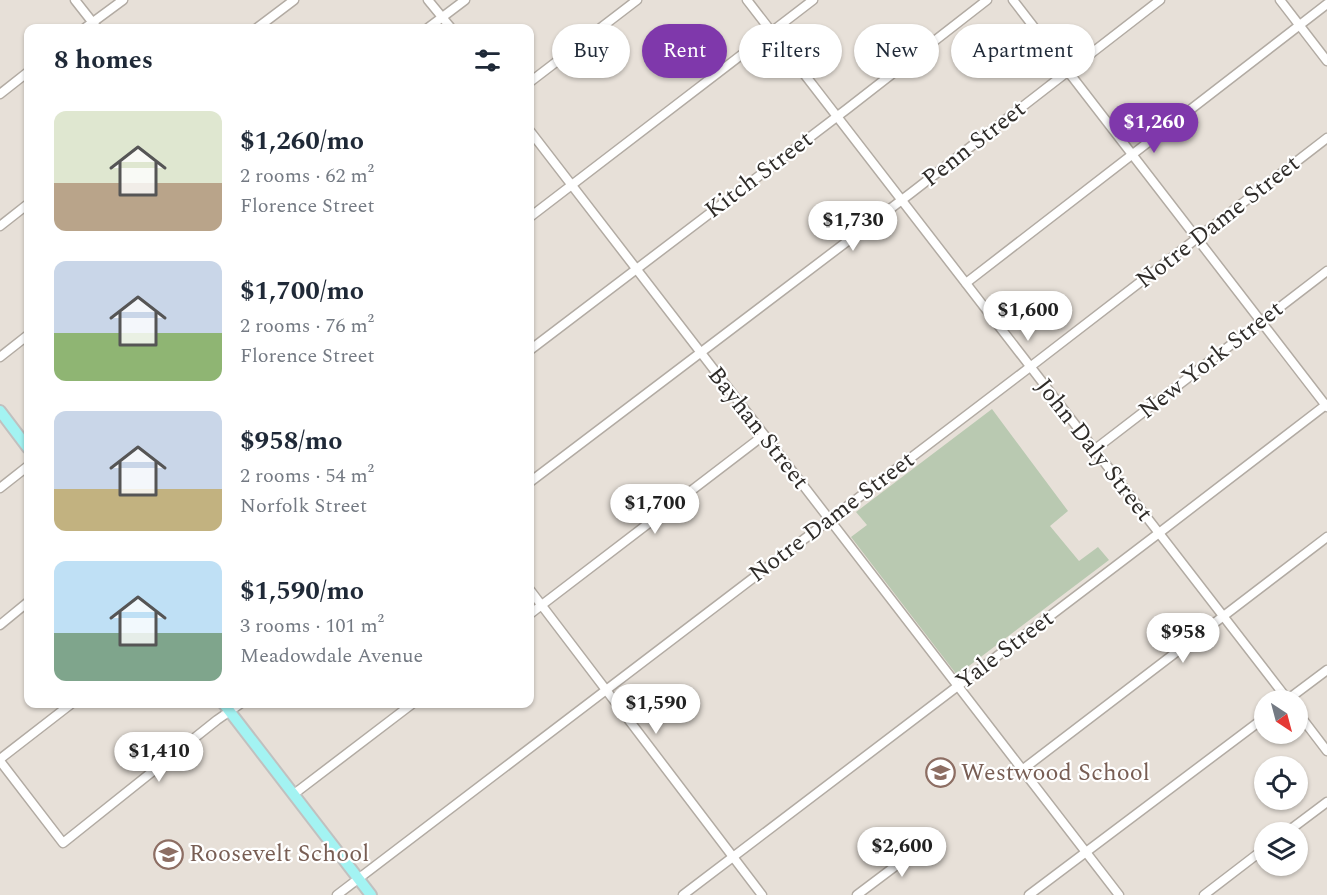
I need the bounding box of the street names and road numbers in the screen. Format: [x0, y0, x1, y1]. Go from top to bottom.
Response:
street label: Penn Street [914, 92, 1034, 196]
street label: Kitch Street [697, 122, 821, 228]
street label: Notre Dame Street [1128, 146, 1308, 298]
street label: New York Street [1131, 292, 1291, 428]
street label: Bayhan Street [698, 359, 818, 497]
street label: John Daly Street [1026, 371, 1162, 529]
street label: Notre Dame Street [741, 443, 923, 591]
street label: Yale Street [948, 601, 1062, 699]

